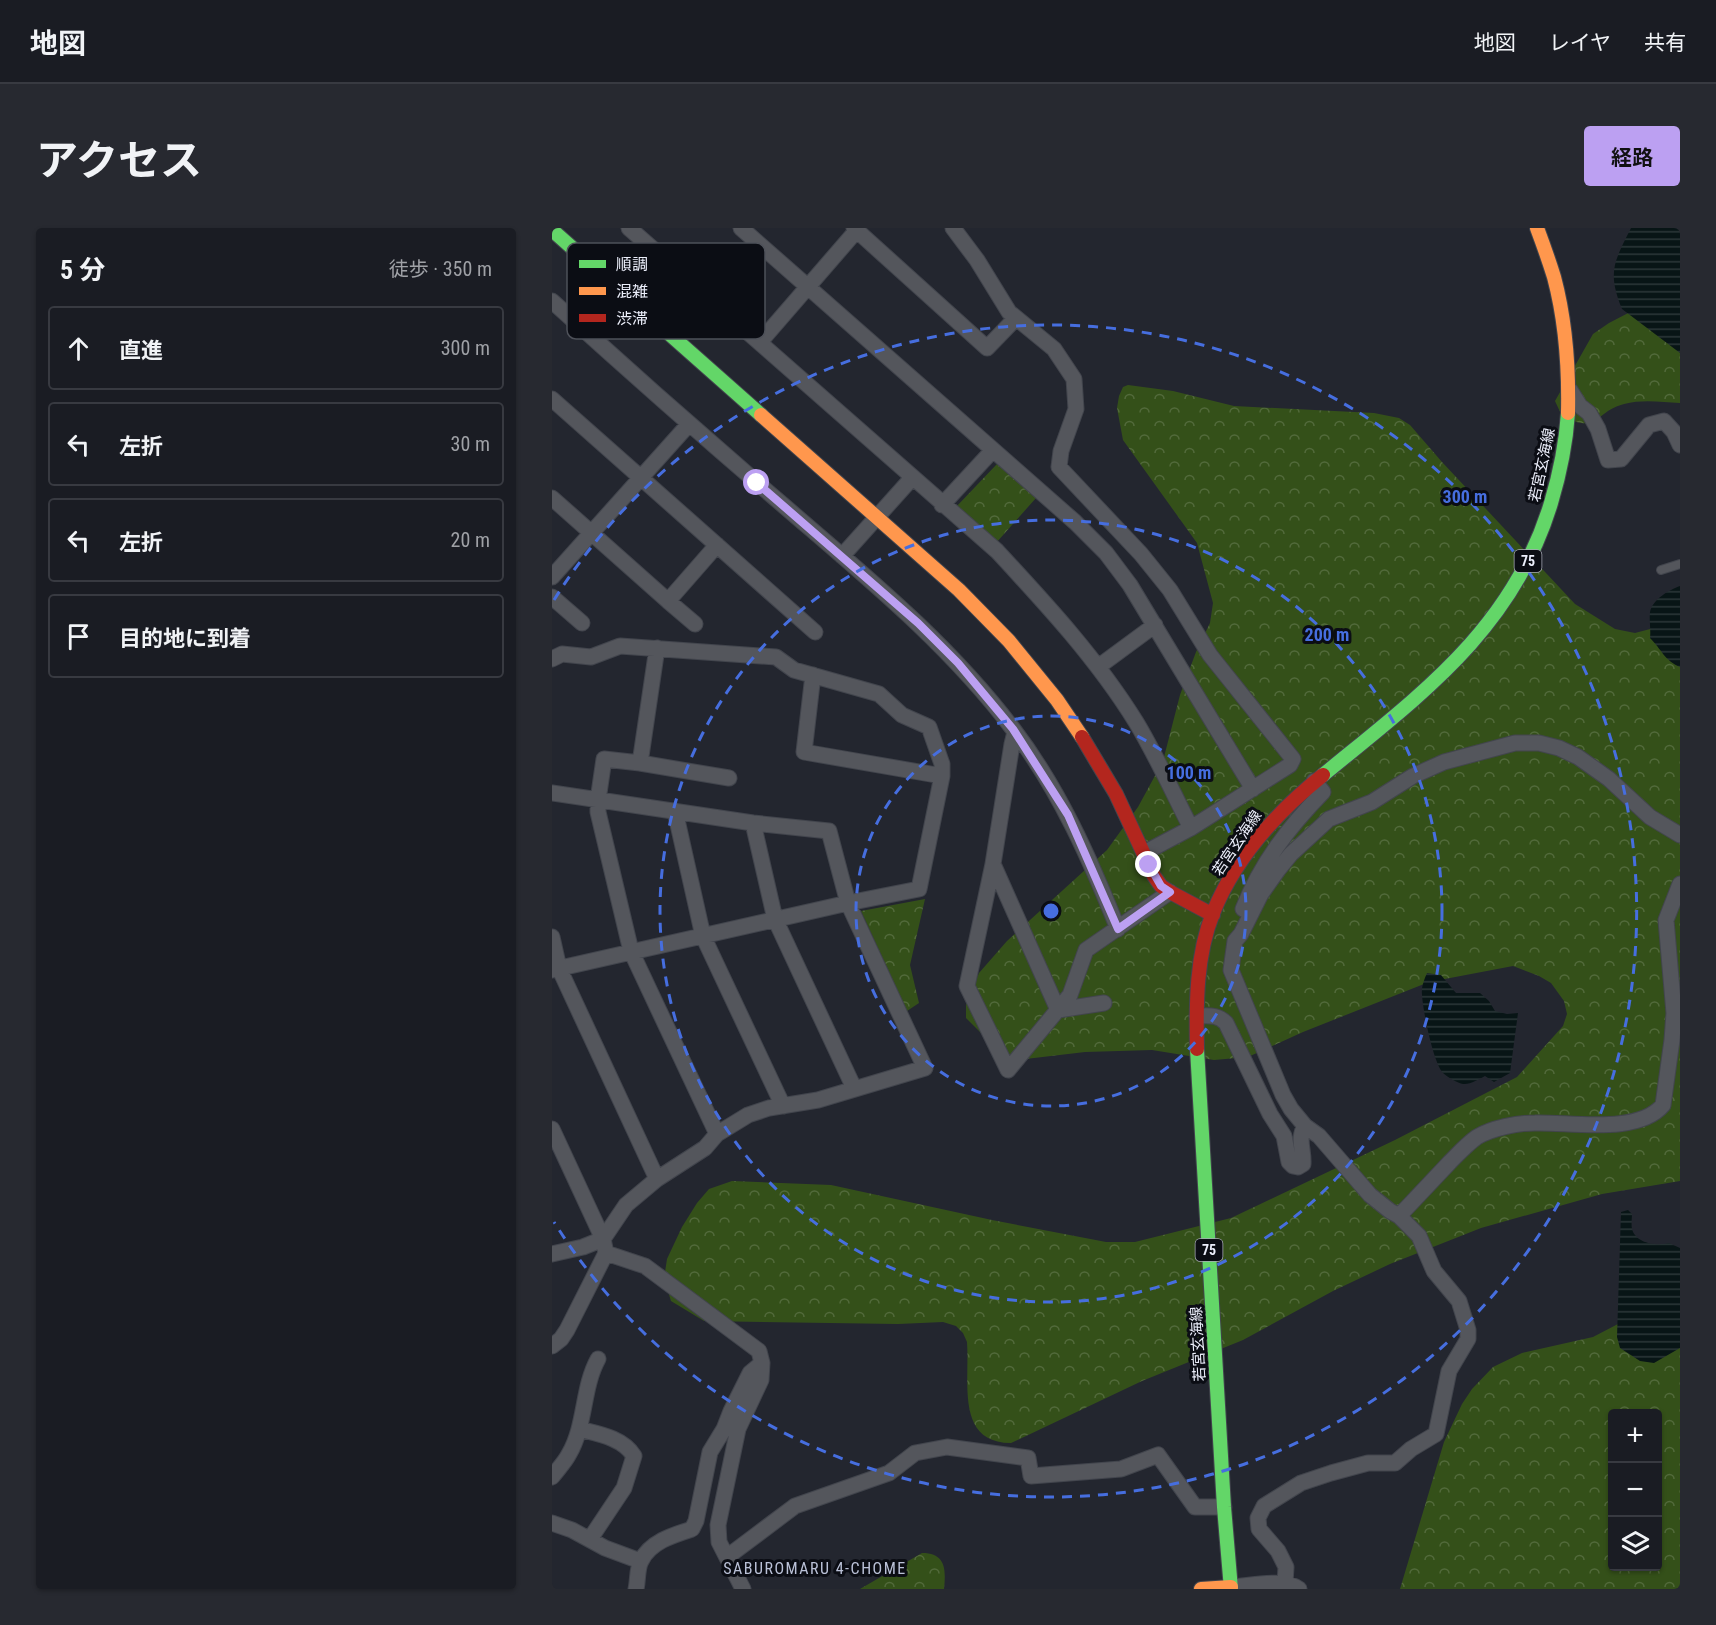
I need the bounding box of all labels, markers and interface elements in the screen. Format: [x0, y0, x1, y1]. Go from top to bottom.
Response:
text: 地図 [30, 27, 86, 60]
text: 地図 [1474, 31, 1516, 55]
text: レイヤ [1549, 31, 1611, 55]
text: 共有 [1644, 31, 1686, 55]
button: 経路 [1584, 126, 1680, 186]
text: アクセス [36, 136, 202, 185]
legend [567, 243, 765, 339]
text: 5 分 [60, 255, 105, 285]
text: 順調 [616, 255, 648, 274]
text: 徒歩 · 350 m [389, 257, 492, 281]
text: 混雑 [616, 282, 648, 301]
text: 渋滞 [616, 309, 648, 328]
icon: ahead [62, 332, 95, 365]
text: 300 m [441, 336, 490, 360]
text: 直進 [119, 338, 163, 363]
street label: 若宮玄海線 [1525, 426, 1559, 504]
icon: left [62, 428, 95, 461]
text: 30 m [451, 432, 490, 456]
text: 左折 [119, 434, 163, 459]
route start [743, 469, 769, 495]
text: 300 m [1443, 486, 1487, 507]
icon: left [62, 524, 95, 557]
text: 20 m [451, 528, 490, 552]
text: 左折 [119, 530, 163, 555]
road number: 75 [1514, 550, 1542, 572]
icon: arrive [62, 620, 95, 653]
text: 200 m [1305, 624, 1349, 645]
text: 目的地に到着 [119, 626, 251, 651]
text: 100 m [1167, 762, 1211, 783]
street label: 若宮玄海線 [1209, 807, 1265, 879]
route end [1135, 851, 1161, 877]
centre of rings [1041, 901, 1061, 921]
road number: 75 [1196, 1239, 1222, 1261]
street label: 若宮玄海線 [1187, 1306, 1209, 1382]
map controls [1608, 1409, 1662, 1571]
button: + [1608, 1409, 1662, 1463]
button: − [1608, 1463, 1662, 1517]
button: layers [1608, 1517, 1662, 1571]
district label: SABUROMARU 4-CHOME [723, 1559, 907, 1578]

